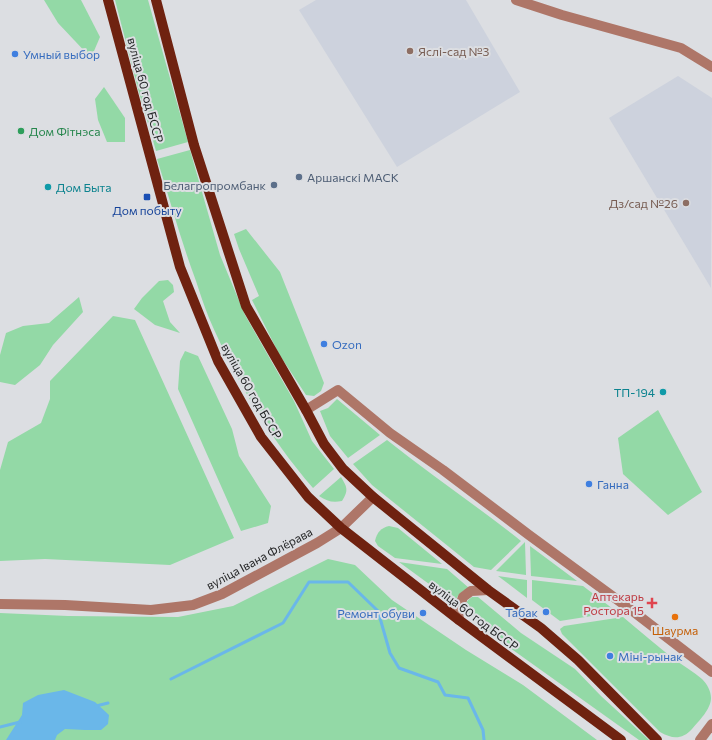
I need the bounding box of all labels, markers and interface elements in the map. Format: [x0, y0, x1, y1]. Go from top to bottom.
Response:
street label: вуліца 60 год БССР [125, 36, 167, 144]
place label: Яслі-сад №3 [418, 44, 490, 58]
marker: Яслі-сад №3 [405, 46, 415, 56]
place label: Умный выбор [23, 47, 100, 61]
marker: Умный выбор [10, 49, 20, 59]
place label: Дом Фітнэса [29, 124, 100, 138]
marker: Дом Фітнэса [16, 126, 26, 136]
place label: Аршанскі МАСК [307, 170, 399, 184]
marker: Аршанскі МАСК [294, 172, 304, 182]
place label: Белагропромбанк [163, 178, 267, 192]
place label: Дом Быта [56, 180, 111, 194]
marker: Белагропромбанк [269, 180, 279, 190]
marker: Дом Быта [43, 182, 53, 192]
marker: Дом побыту [142, 192, 152, 202]
place label: Дз/сад №26 [609, 196, 678, 210]
marker: Дз/сад №26 [681, 198, 691, 208]
place label: Дом побыту [112, 203, 182, 217]
place label: Ozon [332, 337, 362, 351]
marker: Ozon [319, 339, 329, 349]
street label: вуліца 60 год БССР [219, 341, 285, 442]
place label: ТП-194 [614, 385, 655, 399]
marker: ТП-194 [658, 387, 668, 397]
place label: Ганна [597, 477, 629, 491]
marker: Ганна [584, 479, 594, 489]
street label: вуліца Івана Флёрава [204, 524, 314, 592]
street label: вуліца 60 год БССР [427, 577, 522, 653]
place label: Аптекарь Ростора 15 [583, 589, 644, 617]
marker: Аптекарь Ростора 15 [647, 598, 657, 608]
place label: Табак [505, 605, 539, 619]
place label: Ремонт обуви [337, 606, 415, 620]
marker: Табак [541, 607, 551, 617]
marker: Ремонт обуви [418, 608, 428, 618]
marker: Шаурма [670, 612, 680, 622]
place label: Шаурма [652, 623, 698, 637]
place label: Міні-рынак [618, 649, 683, 663]
marker: Міні-рынак [605, 651, 615, 661]

